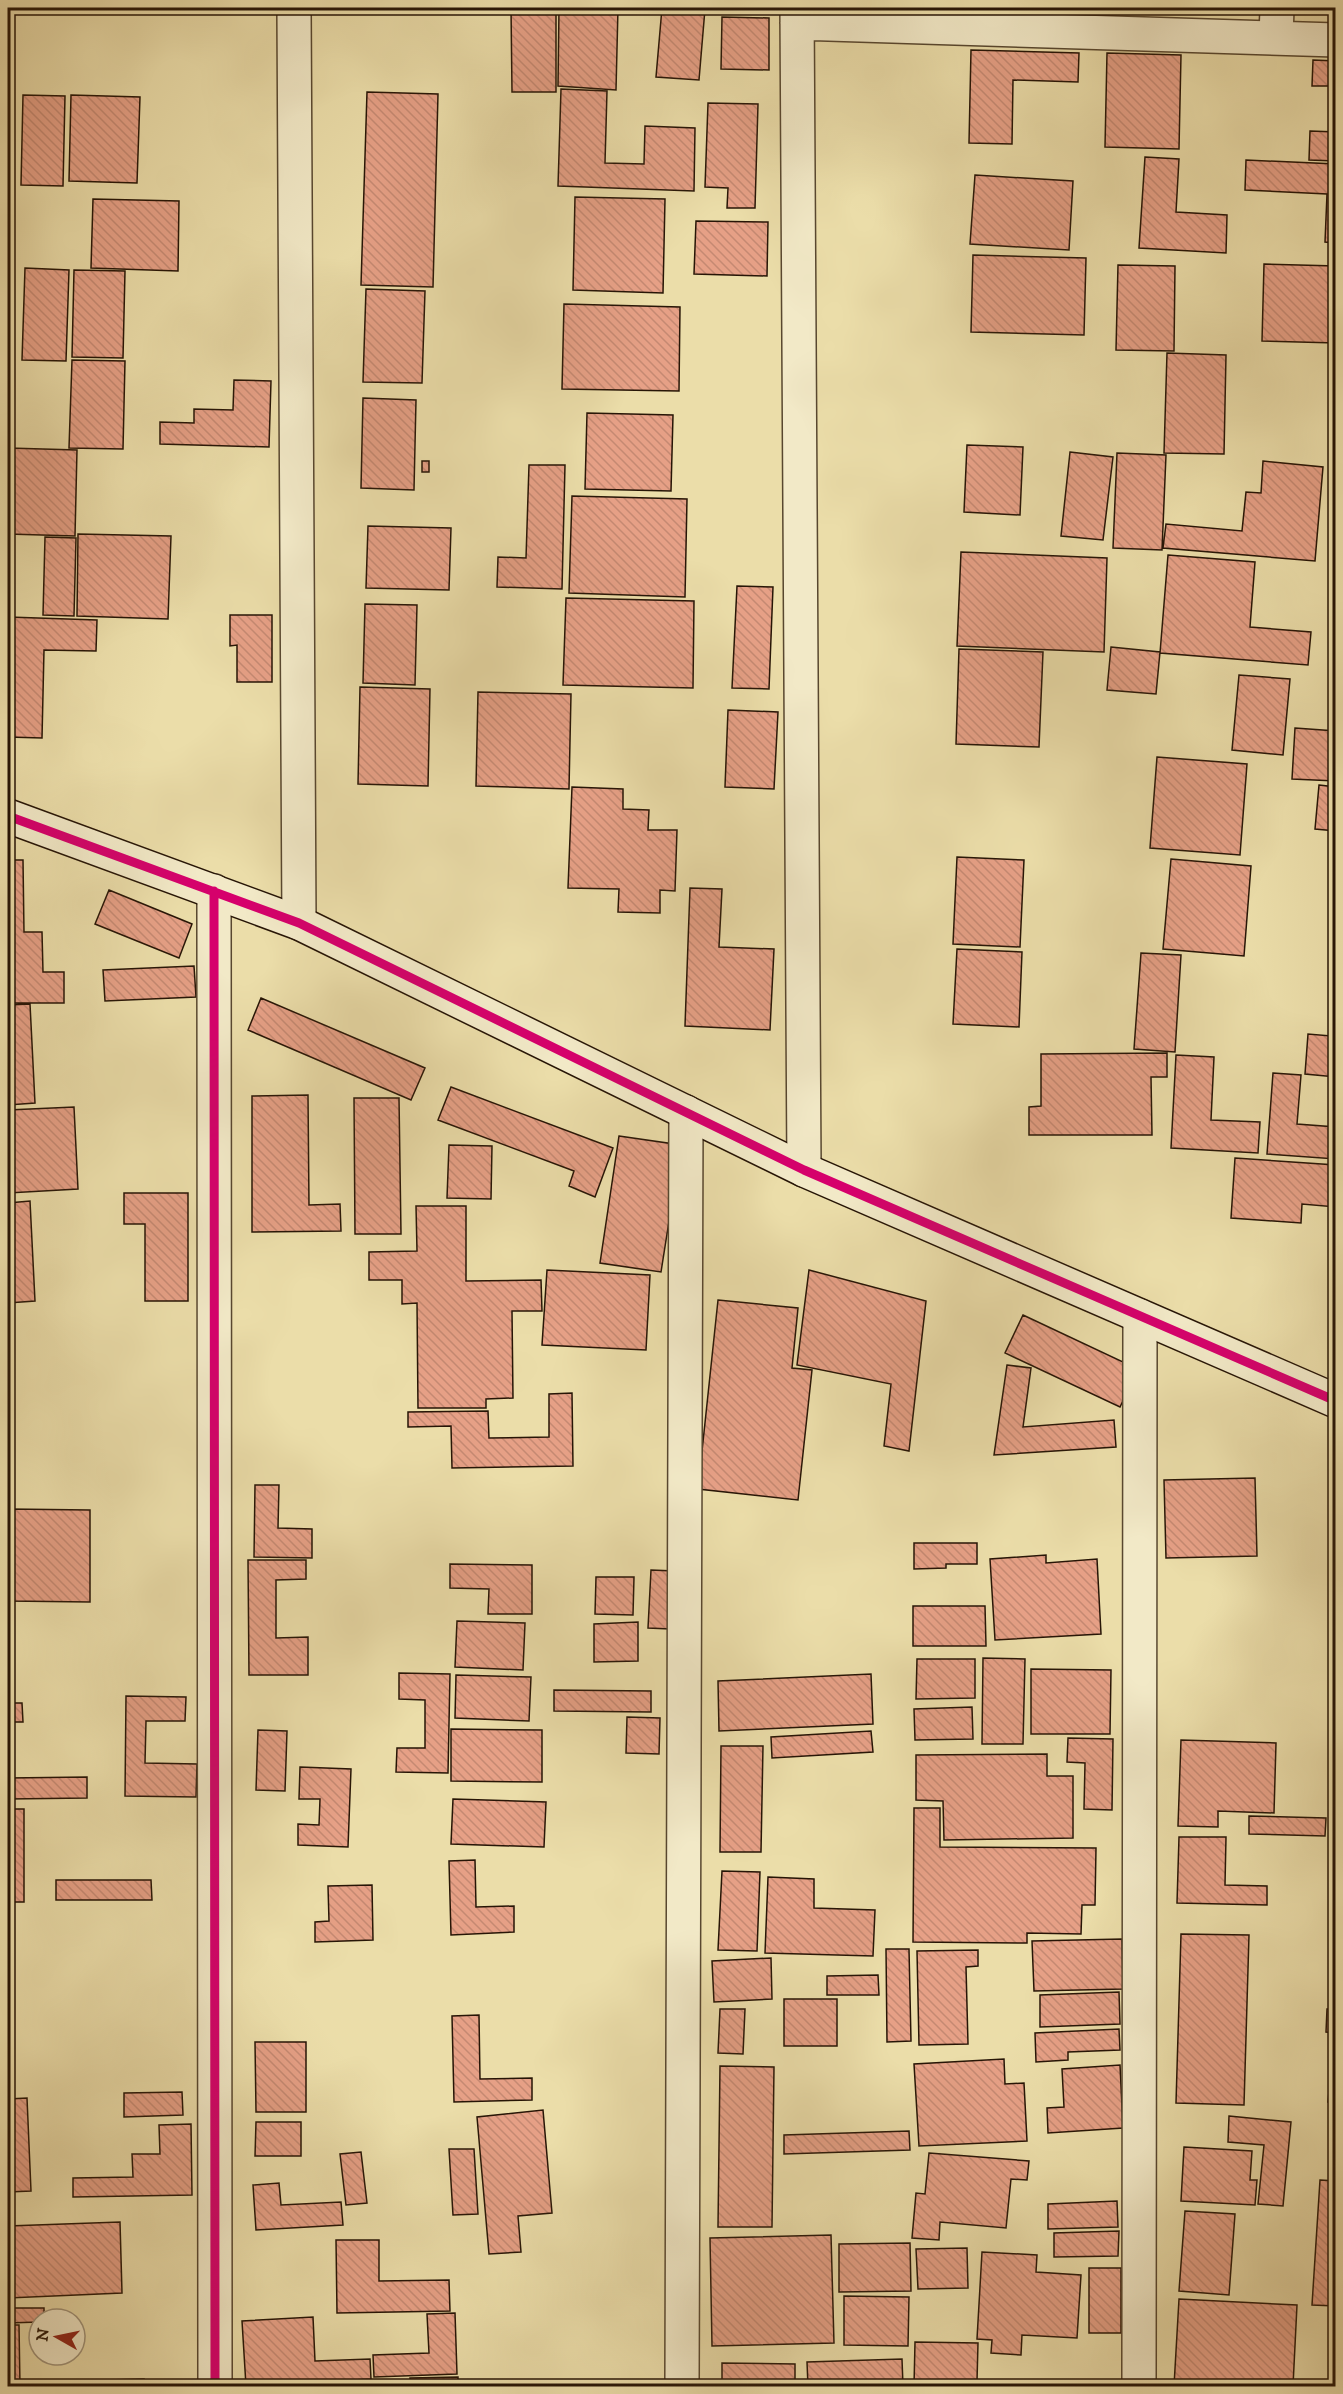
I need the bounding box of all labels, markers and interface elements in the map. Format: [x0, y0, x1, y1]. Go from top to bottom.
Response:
north arrow [27, 2307, 87, 2367]
text: N [32, 2327, 54, 2343]

